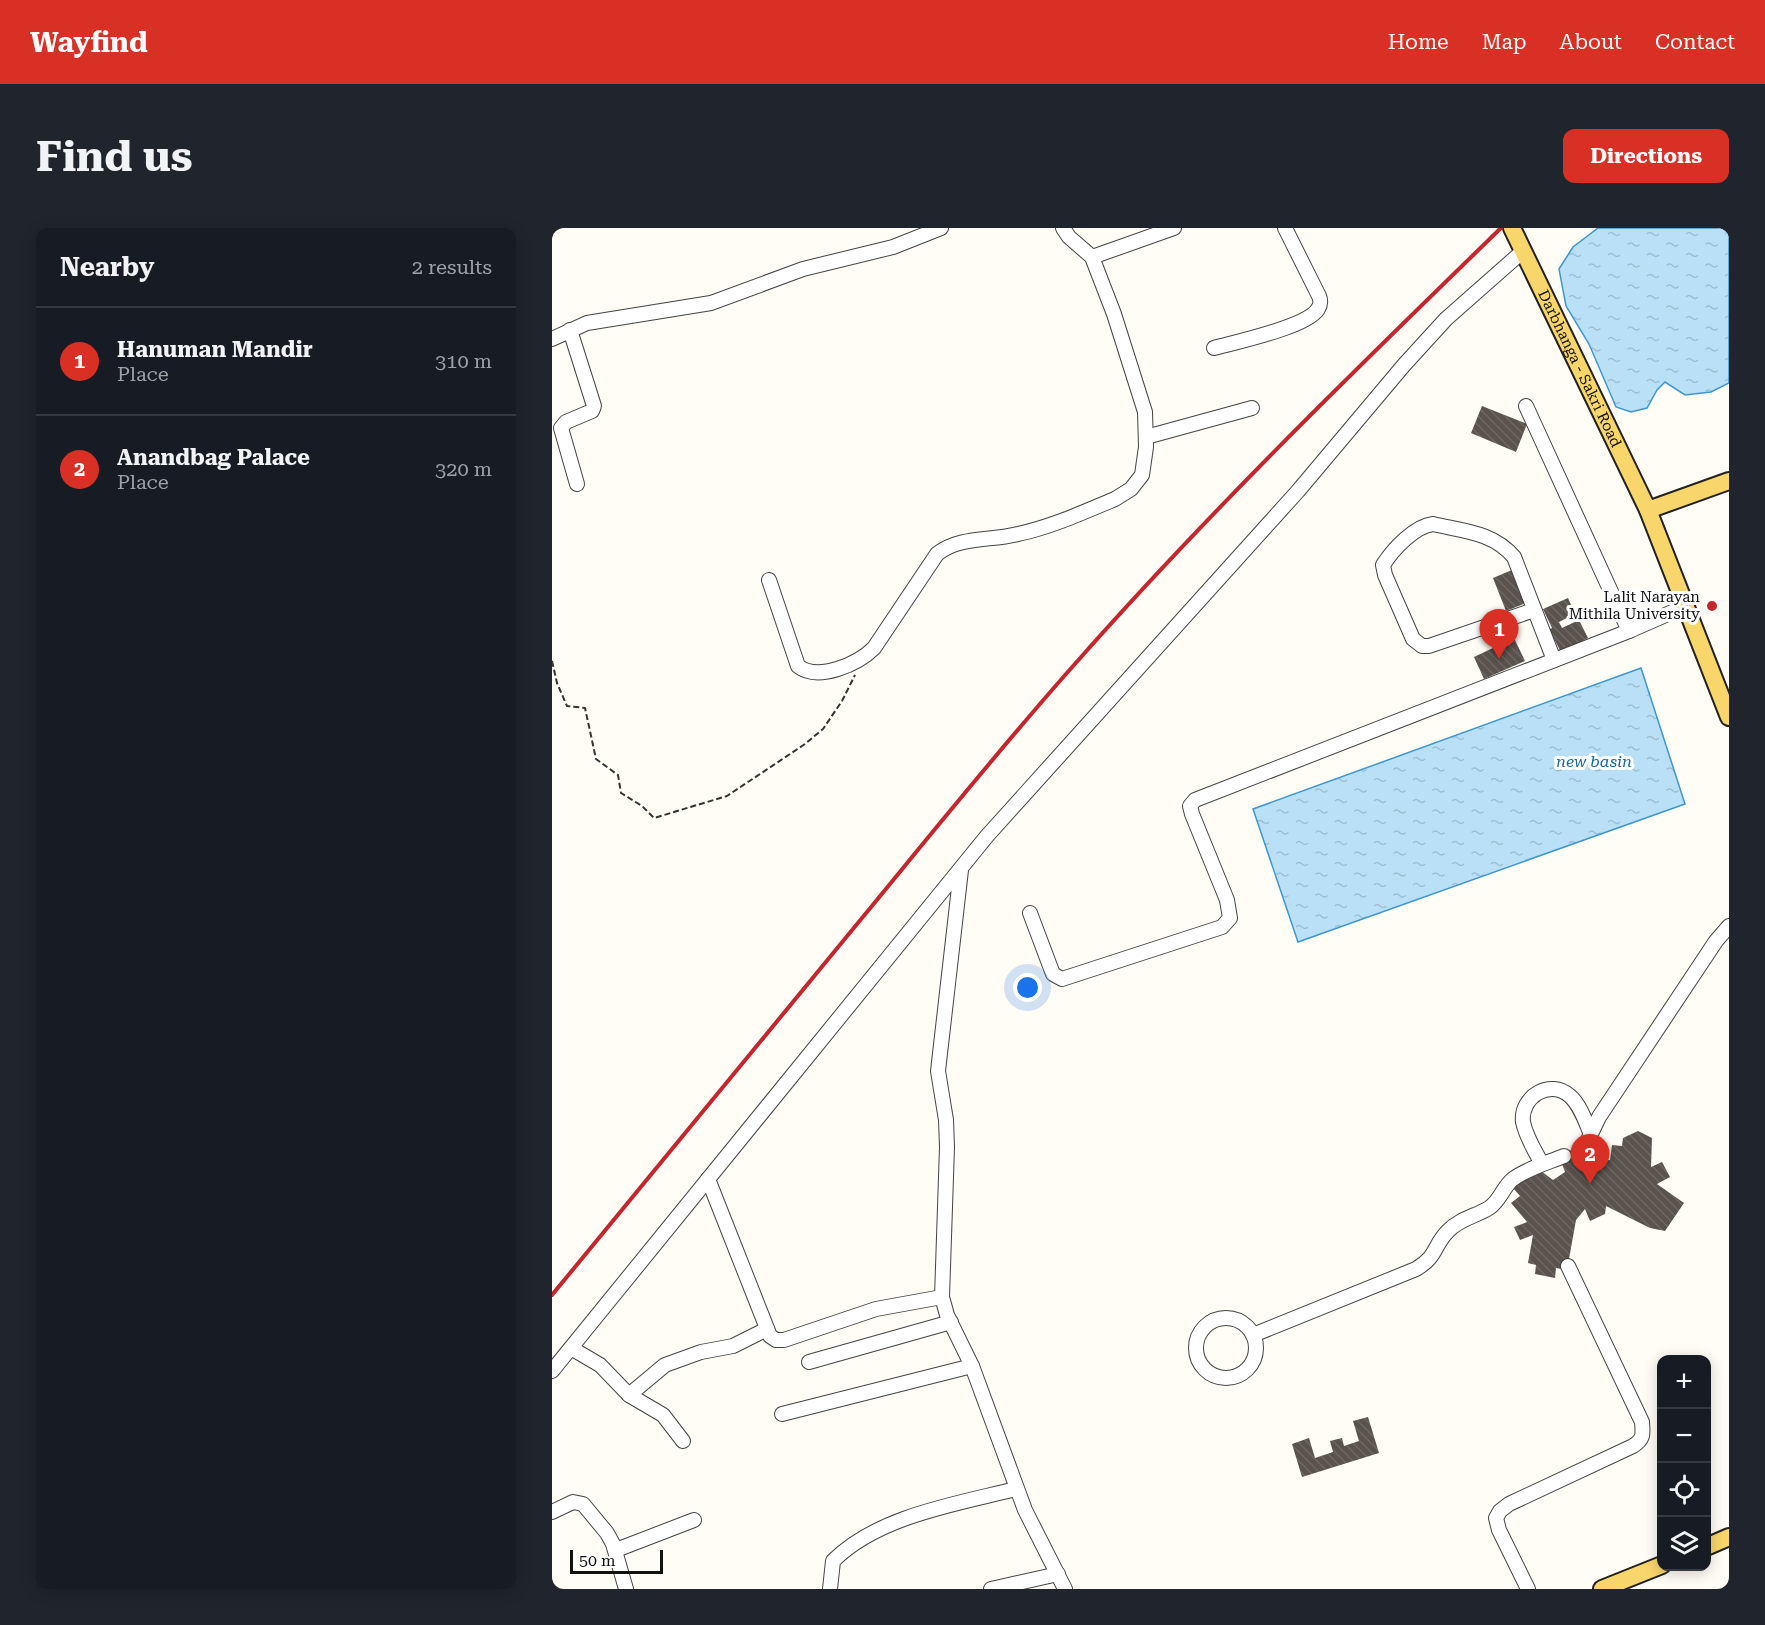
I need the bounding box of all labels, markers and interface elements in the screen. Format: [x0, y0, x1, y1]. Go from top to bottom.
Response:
text: Wayfind [30, 26, 148, 59]
text: Home [1388, 30, 1449, 54]
text: Map [1482, 30, 1527, 54]
text: About [1560, 30, 1622, 54]
text: Contact [1655, 30, 1735, 54]
button: Directions [1563, 129, 1729, 183]
text: Find us [36, 132, 193, 181]
text: Nearby [60, 252, 154, 282]
text: 2 results [412, 255, 492, 279]
street label: Darbhanga - Sakri Road [1534, 287, 1626, 450]
text: Hanuman Mandir [117, 337, 313, 362]
text: 1 [74, 349, 85, 373]
text: 310 m [435, 349, 492, 373]
text: Place [117, 362, 169, 386]
text: Anandbag Palace [117, 445, 310, 470]
text: 2 [74, 457, 85, 481]
text: 320 m [435, 457, 492, 481]
text: Place [117, 470, 169, 494]
place label: Lalit Narayan Mithila University [1569, 588, 1700, 623]
marker: Lalit Narayan Mithila University [1705, 599, 1719, 613]
pin: 1 [1480, 610, 1518, 659]
water label: new basin [1556, 752, 1632, 771]
your location [1013, 973, 1042, 1002]
pin: 2 [1570, 1134, 1610, 1184]
map controls [1657, 1355, 1711, 1571]
button: + [1657, 1355, 1711, 1409]
button: − [1657, 1409, 1711, 1463]
button: locate [1657, 1463, 1711, 1517]
button: layers [1657, 1517, 1711, 1571]
scale bar [570, 1547, 663, 1574]
text: 50 m [579, 1551, 616, 1570]

